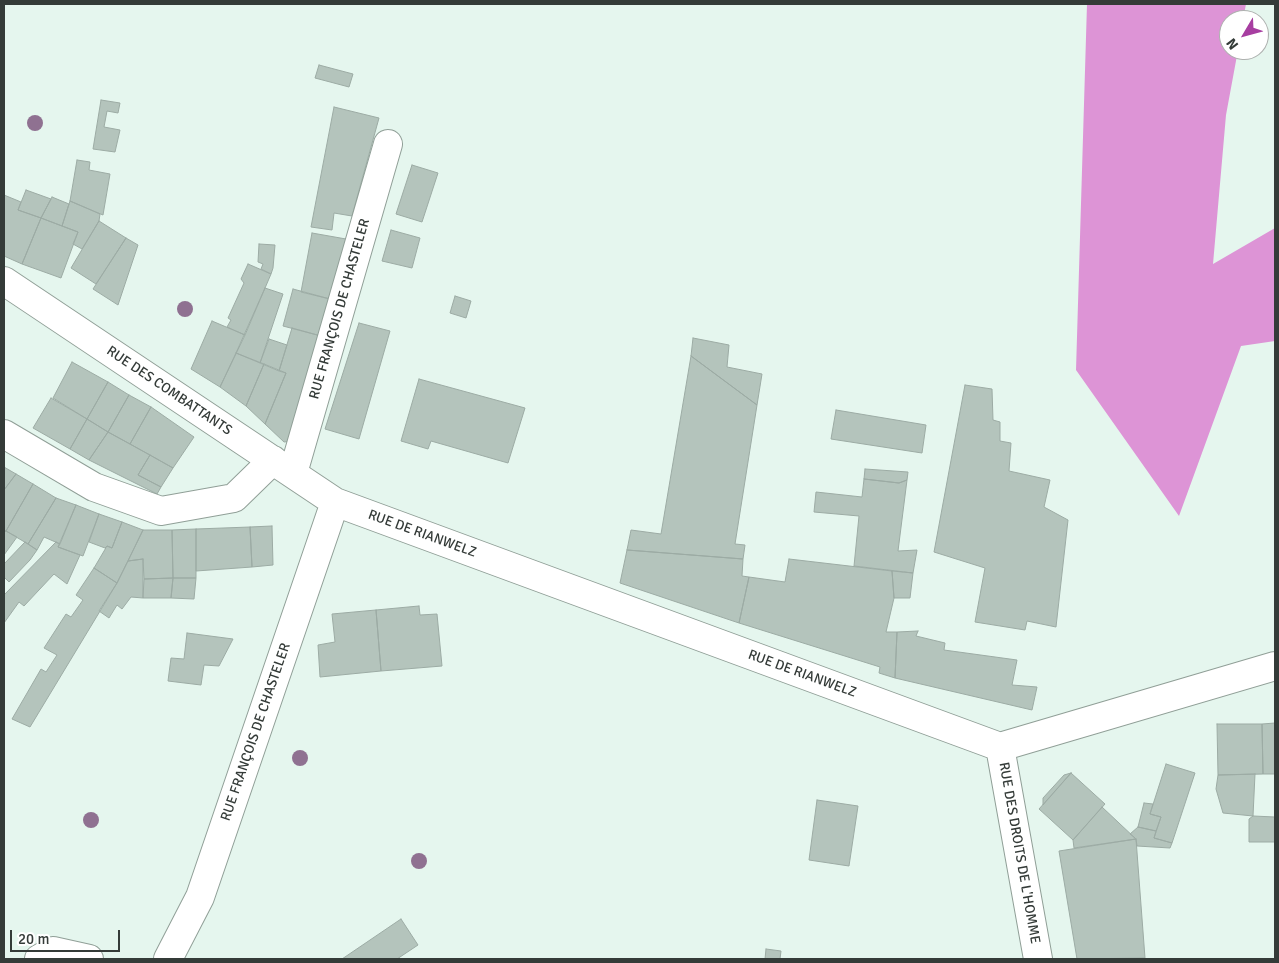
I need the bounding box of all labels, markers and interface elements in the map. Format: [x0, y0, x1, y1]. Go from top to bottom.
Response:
north arrow [1219, 10, 1269, 60]
text: N [1223, 35, 1242, 53]
street label: RUE FRANÇOIS DE CHASTELER [306, 217, 374, 401]
street label: RUE DES COMBATTANTS [103, 343, 235, 439]
street label: RUE DE RIANWELZ [366, 507, 478, 561]
street label: RUE FRANÇOIS DE CHASTELER [218, 641, 294, 823]
street label: RUE DE RIANWELZ [746, 647, 858, 701]
street label: RUE DES DROITS DE L'HOMME [995, 761, 1043, 945]
scale bar [12, 920, 122, 952]
text: 20 m [18, 930, 49, 948]

